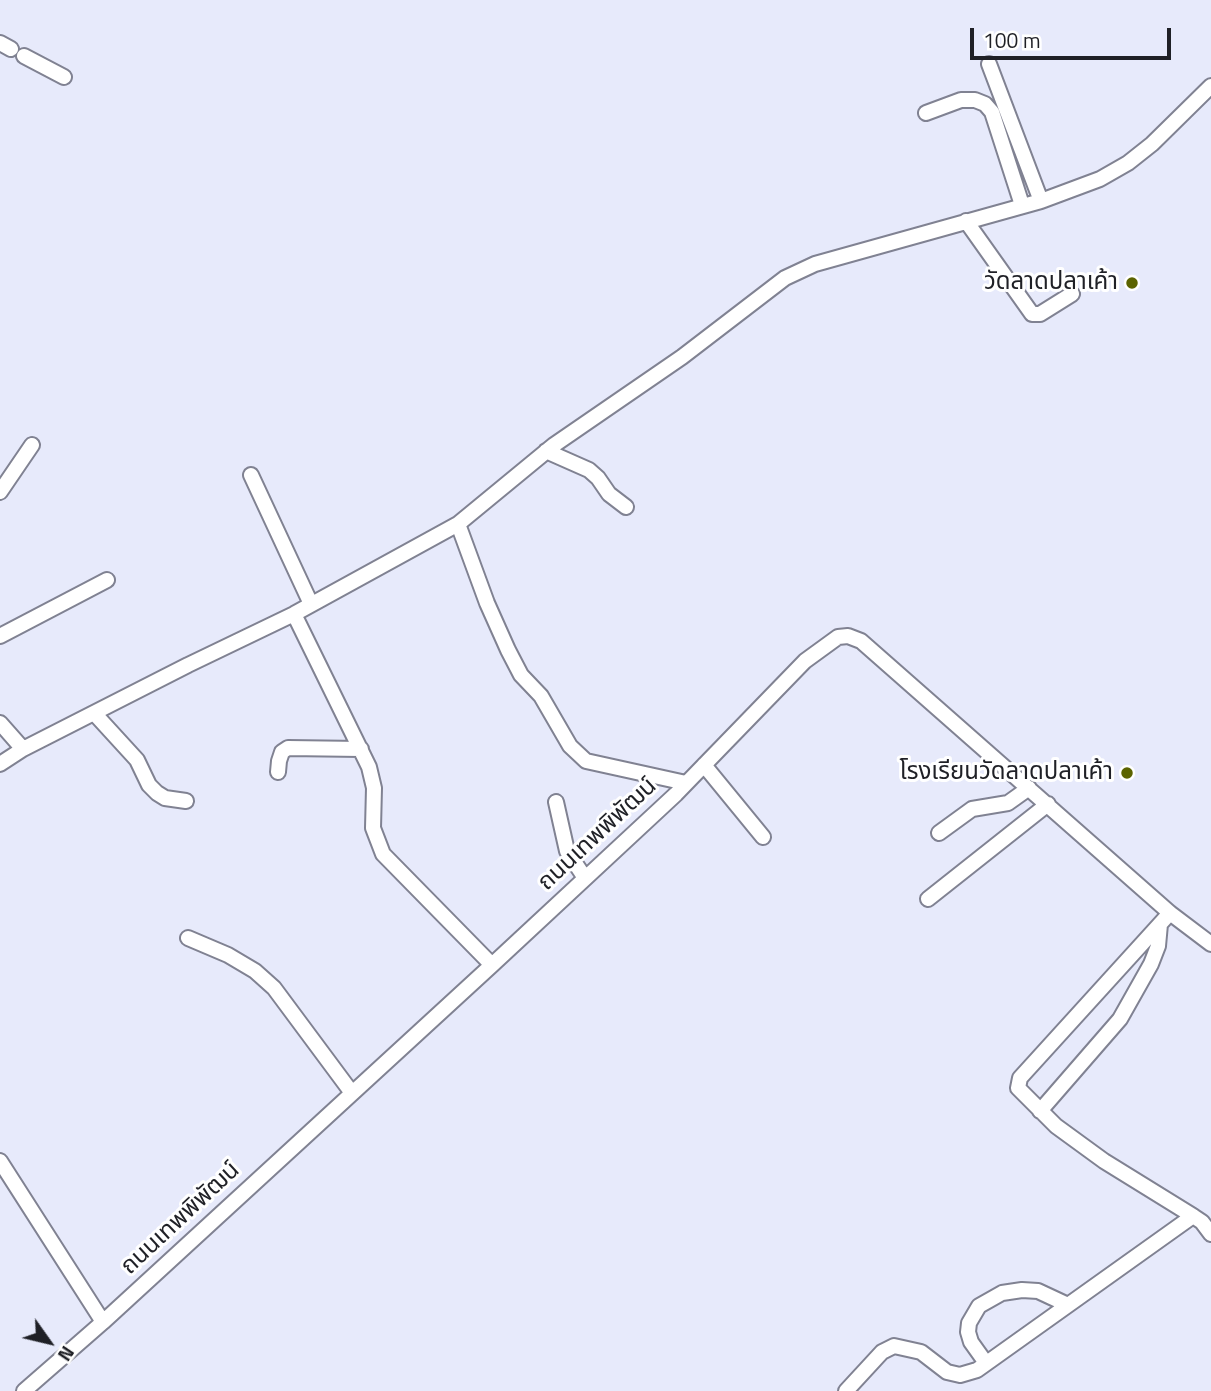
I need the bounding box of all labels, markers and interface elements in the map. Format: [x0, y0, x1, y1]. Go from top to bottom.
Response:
scale bar [973, 14, 1174, 58]
text: 100 m [983, 24, 1040, 56]
place label: วัดลาดปลาเค้า [984, 269, 1118, 297]
marker: วัดลาดปลาเค้า [1124, 275, 1140, 291]
place label: โรงเรียนวัดลาดปลาเค้า [900, 759, 1113, 787]
marker: โรงเรียนวัดลาดปลาเค้า [1119, 765, 1135, 781]
street label: ถนนเทพพิพัฒน์ [533, 773, 663, 897]
street label: ถนนเทพพิพัฒน์ [116, 1157, 246, 1281]
north arrow [14, 1307, 84, 1377]
text: N [51, 1340, 83, 1368]

